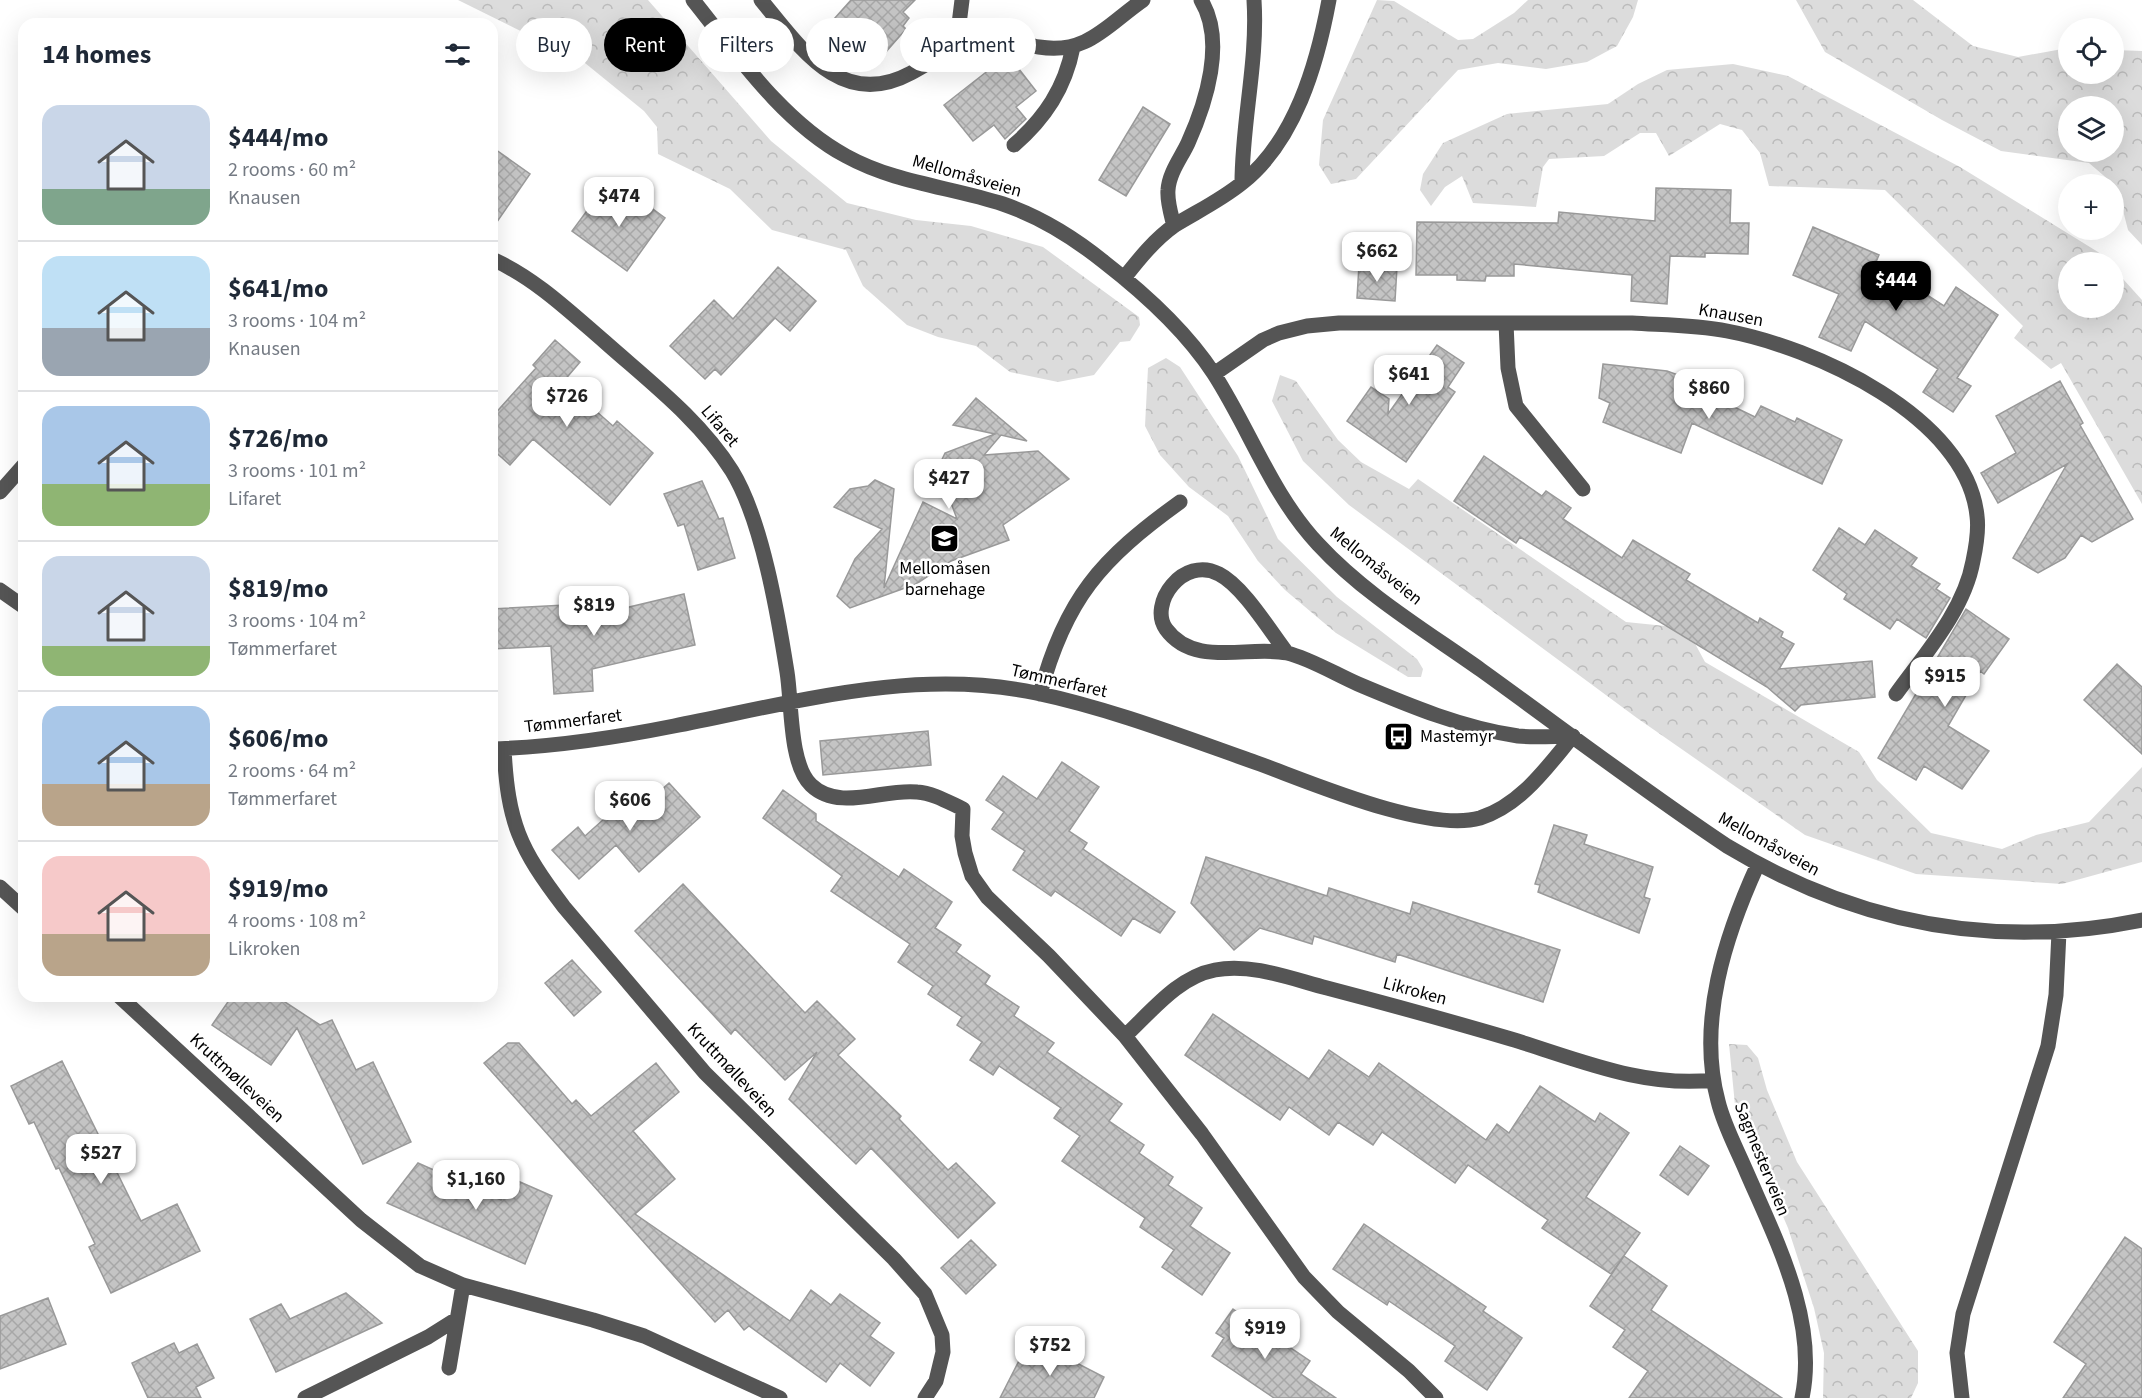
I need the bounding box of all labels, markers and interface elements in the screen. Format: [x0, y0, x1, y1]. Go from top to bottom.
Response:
chip: Buy [516, 18, 592, 72]
chip: Rent [604, 18, 686, 72]
chip: Filters [698, 18, 794, 72]
chip: New [806, 18, 888, 72]
chip: Apartment [900, 18, 1036, 72]
map controls [2058, 18, 2124, 318]
button: locate [2058, 18, 2124, 84]
text: 14 homes [42, 36, 151, 73]
icon: filters [441, 38, 474, 71]
button: layers [2058, 96, 2124, 162]
text: $444/mo [228, 119, 328, 156]
icon: home [90, 129, 162, 201]
street label: Mellomåsveien [909, 148, 1025, 204]
text: 2 rooms · 60 m² [228, 156, 356, 184]
button: + [2058, 174, 2124, 240]
pin: $474 [583, 177, 655, 228]
text: $474 [598, 182, 640, 210]
text: Knausen [228, 184, 301, 212]
pin: $662 [1341, 232, 1413, 283]
text: $662 [1356, 237, 1398, 265]
button: − [2058, 252, 2124, 318]
pin: $444 [1860, 261, 1932, 312]
text: $444 [1875, 266, 1917, 294]
text: $641/mo [228, 270, 328, 307]
icon: home [90, 280, 162, 352]
street label: Knausen [1697, 297, 1765, 333]
text: 3 rooms · 104 m² [228, 307, 366, 335]
text: Knausen [228, 335, 301, 363]
pin: $641 [1373, 355, 1445, 406]
text: $641 [1388, 360, 1430, 388]
pin: $860 [1673, 369, 1745, 420]
text: $860 [1688, 374, 1730, 402]
pin: $726 [531, 377, 603, 428]
text: $726 [546, 382, 588, 410]
street label: Lifaret [695, 400, 745, 452]
text: $726/mo [228, 420, 328, 457]
icon: home [90, 430, 162, 502]
text: 3 rooms · 101 m² [228, 457, 366, 485]
pin: $427 [913, 459, 985, 510]
text: $427 [928, 464, 970, 492]
text: Lifaret [228, 485, 281, 513]
street label: Mellomåsveien [1324, 521, 1428, 611]
school or university icon: Mellomåsen barnehage [929, 523, 961, 555]
place label: Mellomåsen barnehage [899, 556, 991, 602]
text: $819/mo [228, 570, 328, 607]
icon: home [90, 580, 162, 652]
pin: $819 [558, 586, 630, 637]
text: $819 [573, 591, 615, 619]
text: 3 rooms · 104 m² [228, 607, 366, 635]
text: Tømmerfaret [228, 635, 337, 663]
pin: $915 [1909, 657, 1981, 708]
street label: Tømmerfaret [1008, 658, 1110, 704]
text: $915 [1924, 662, 1966, 690]
street label: Tømmerfaret [523, 703, 623, 739]
text: $606/mo [228, 720, 328, 757]
bus stop icon: Mastemyr [1383, 720, 1415, 752]
place label: Mastemyr [1420, 724, 1494, 749]
icon: home [90, 730, 162, 802]
text: 2 rooms · 64 m² [228, 757, 356, 785]
pin: $606 [594, 781, 666, 832]
text: Tømmerfaret [228, 785, 337, 813]
text: $606 [609, 786, 651, 814]
street label: Mellomåsveien [1714, 806, 1824, 882]
text: $919/mo [228, 870, 328, 907]
icon: home [90, 880, 162, 952]
text: 4 rooms · 108 m² [228, 907, 366, 935]
text: Likroken [228, 935, 301, 963]
street label: Likroken [1380, 970, 1450, 1012]
street label: Kruttmølleveien [681, 1017, 783, 1123]
street label: Kruttmølleveien [184, 1027, 290, 1129]
street label: Sagmesterveien [1728, 1098, 1796, 1220]
pin: $527 [65, 1134, 137, 1185]
text: $527 [80, 1139, 122, 1167]
pin: $1,160 [427, 1160, 525, 1211]
text: $1,160 [447, 1165, 505, 1193]
pin: $919 [1229, 1309, 1301, 1360]
text: $919 [1244, 1314, 1286, 1342]
pin: $752 [1014, 1326, 1086, 1377]
text: $752 [1029, 1331, 1071, 1359]

